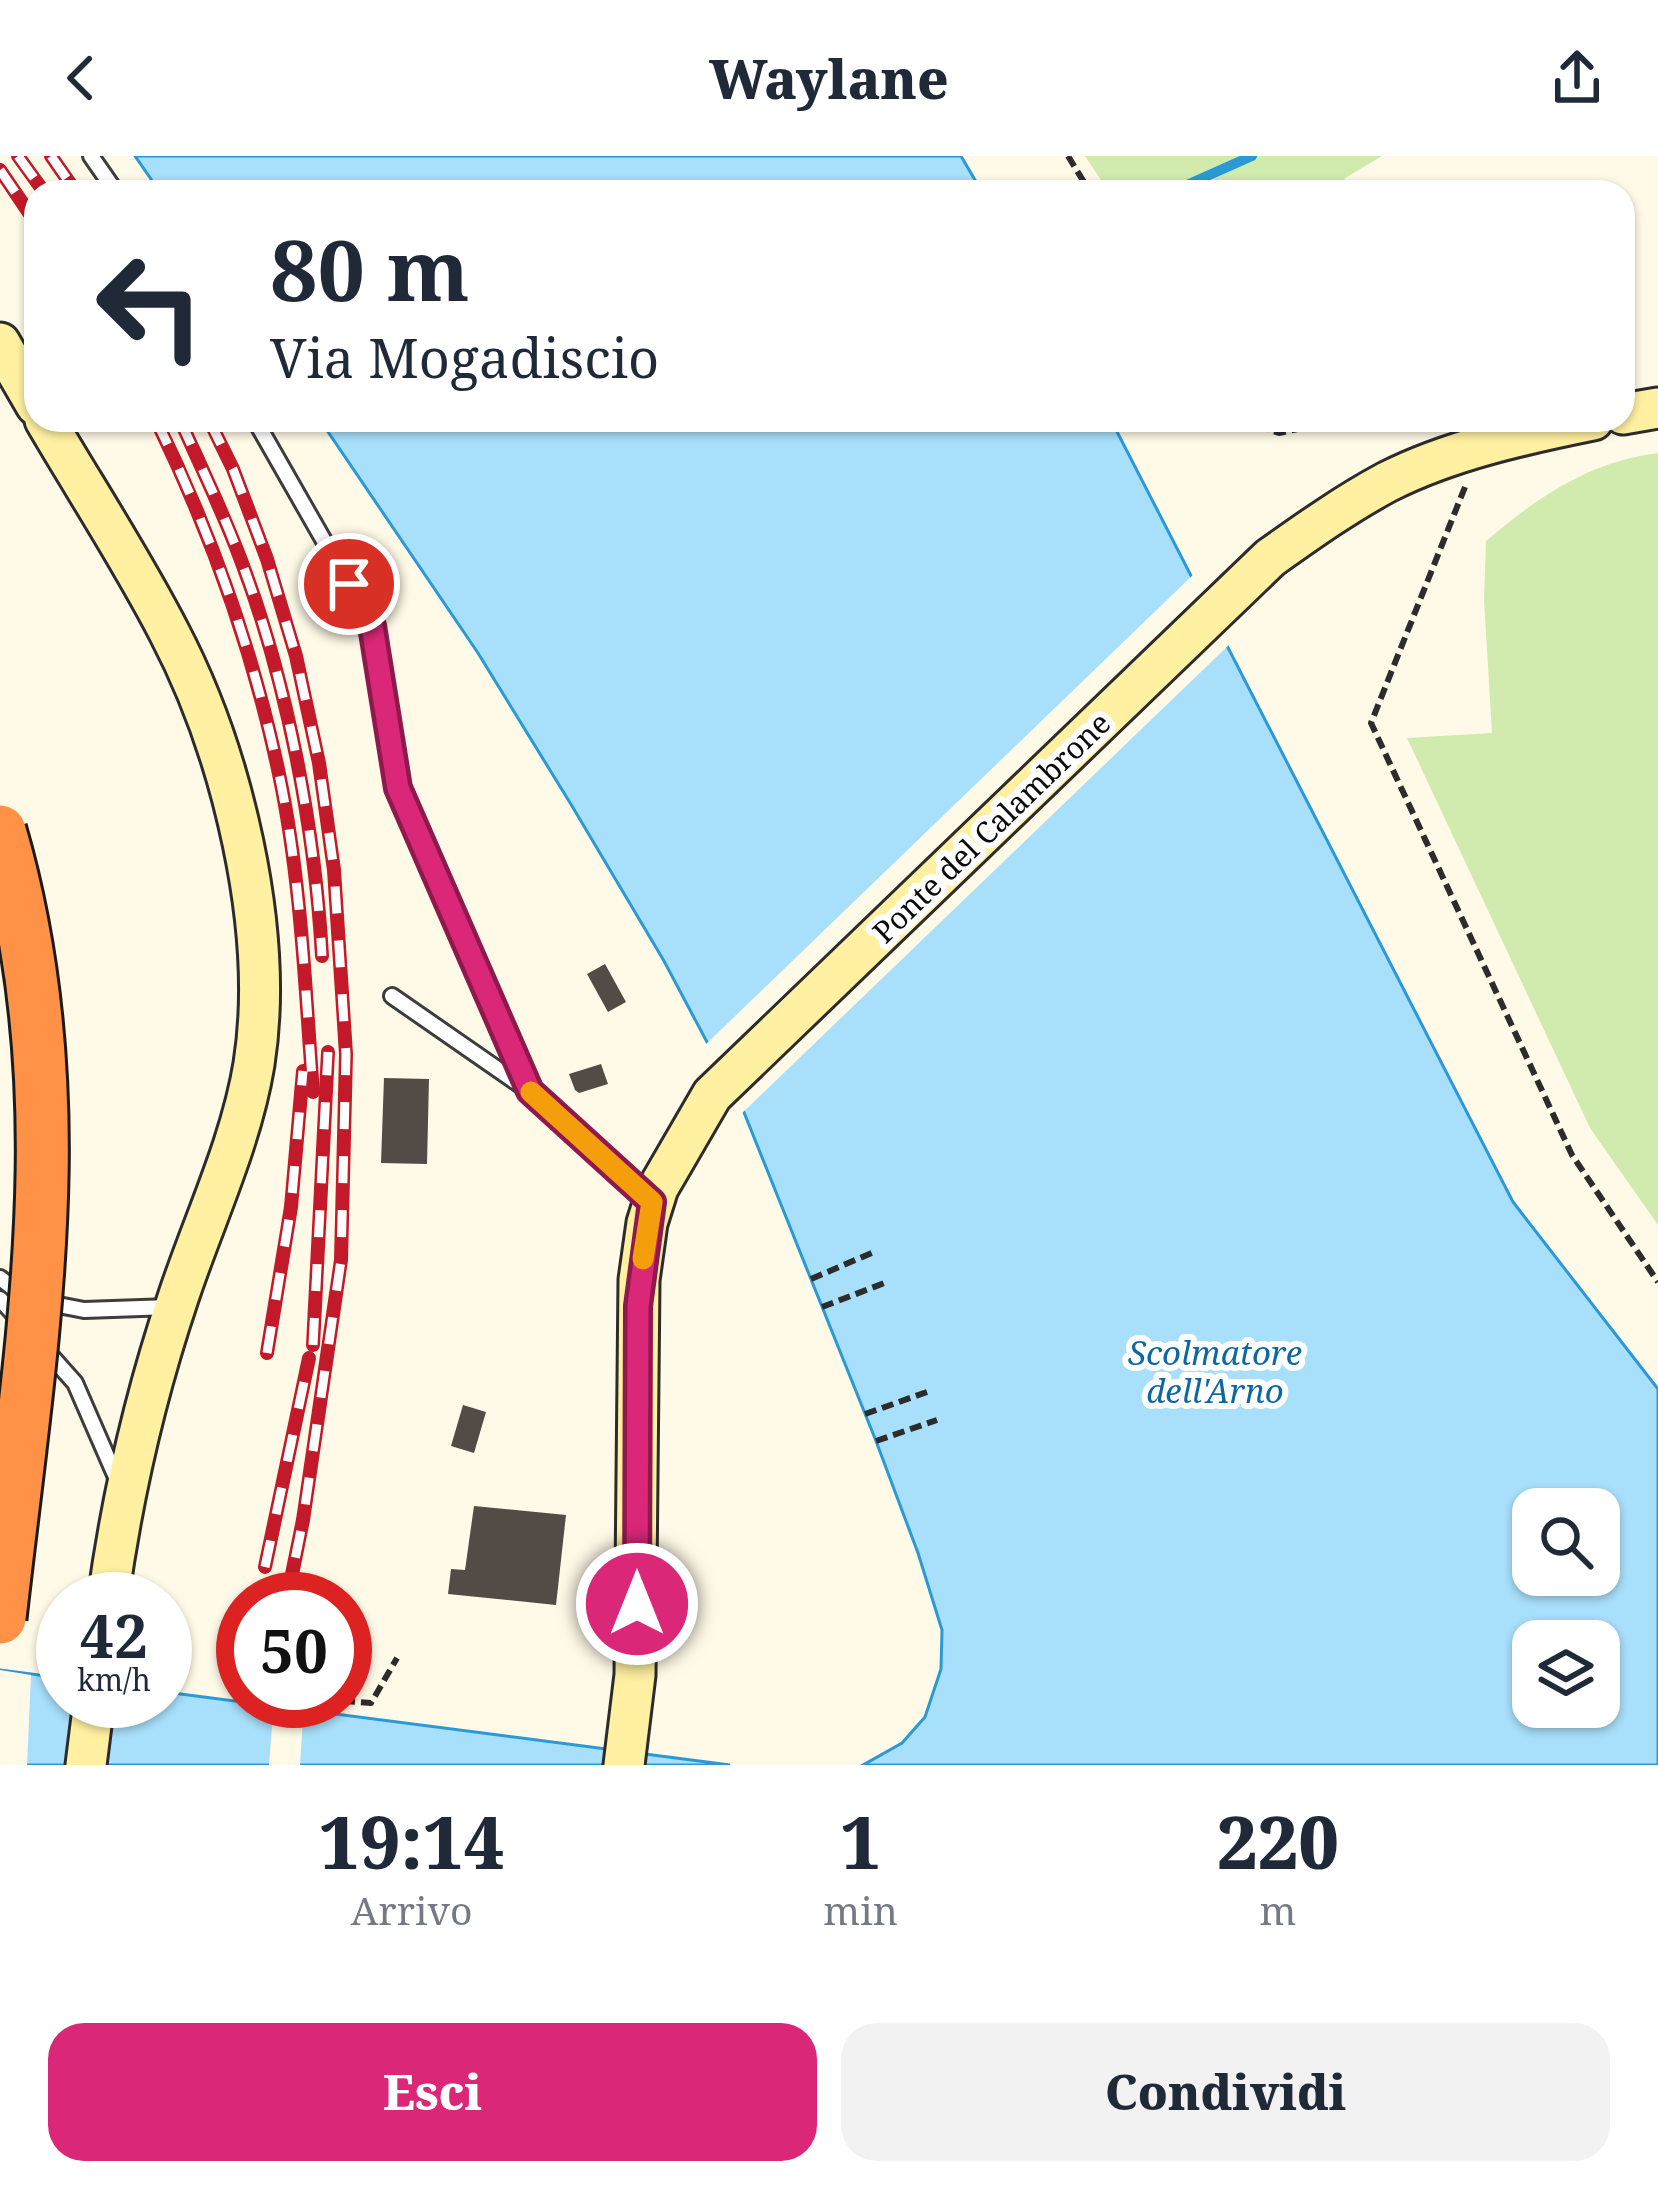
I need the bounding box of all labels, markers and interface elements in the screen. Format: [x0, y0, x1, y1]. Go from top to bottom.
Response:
text: Waylane [709, 41, 949, 115]
icon: back [48, 45, 114, 111]
icon: share [1544, 45, 1610, 111]
text: 80 m [270, 211, 470, 326]
icon: left [72, 228, 228, 384]
text: Via Mogadiscio [270, 320, 659, 394]
pin [298, 533, 400, 635]
icon: arrive [316, 551, 382, 617]
street label: Ponte del Calambrone [863, 703, 1119, 951]
water label: Scolmatore dell'Arno [1128, 1330, 1302, 1413]
map controls [1512, 1488, 1620, 1728]
button: search [1512, 1488, 1620, 1596]
position arrow [574, 1541, 700, 1667]
speed limit sign: 50 [216, 1572, 372, 1728]
text: 42 [80, 1594, 148, 1676]
button: layers [1512, 1620, 1620, 1728]
text: km/h [77, 1659, 151, 1700]
text: 19:14 [319, 1792, 505, 1890]
text: 1 [840, 1792, 881, 1890]
text: 220 [1217, 1792, 1339, 1890]
text: Arrivo [351, 1883, 473, 1936]
text: min [823, 1883, 898, 1936]
text: m [1260, 1883, 1296, 1936]
button: Esci [48, 2023, 817, 2161]
button: Condividi [841, 2023, 1610, 2161]

